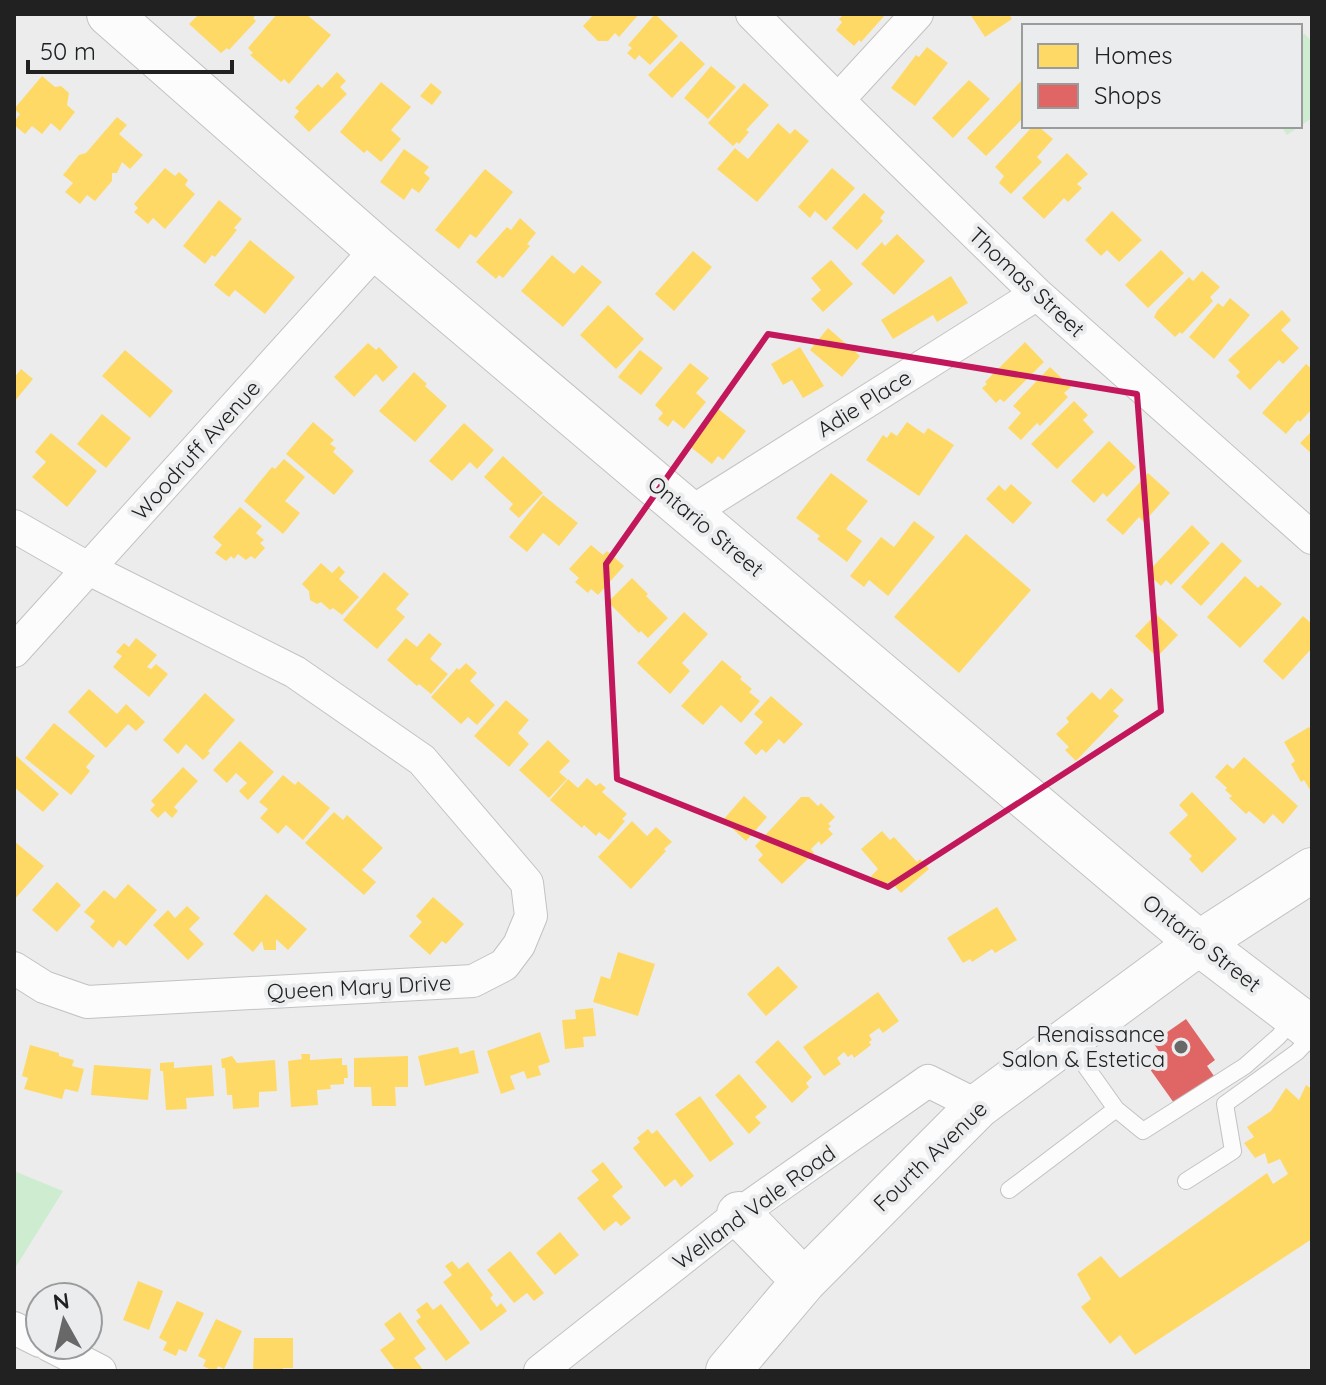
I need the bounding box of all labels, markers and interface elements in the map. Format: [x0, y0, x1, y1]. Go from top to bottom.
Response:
scale bar [28, 24, 232, 74]
legend [1022, 24, 1302, 128]
text: 50 m [40, 36, 96, 66]
text: Homes [1094, 40, 1172, 70]
text: Shops [1094, 80, 1161, 110]
street label: Thomas Street [963, 221, 1091, 343]
street label: Adie Place [812, 363, 916, 443]
street label: Woodruff Avenue [126, 374, 266, 526]
street label: Ontario Street [642, 469, 770, 583]
street label: Ontario Street [1137, 888, 1267, 998]
street label: Queen Mary Drive [266, 968, 452, 1006]
place label: Renaissance Salon & Estetica [1002, 1020, 1165, 1073]
marker: Renaissance Salon & Estetica [1172, 1038, 1190, 1056]
street label: Fourth Avenue [867, 1095, 993, 1217]
street label: Welland Vale Road [667, 1139, 841, 1275]
north arrow [24, 1281, 104, 1361]
text: N [51, 1286, 71, 1316]

